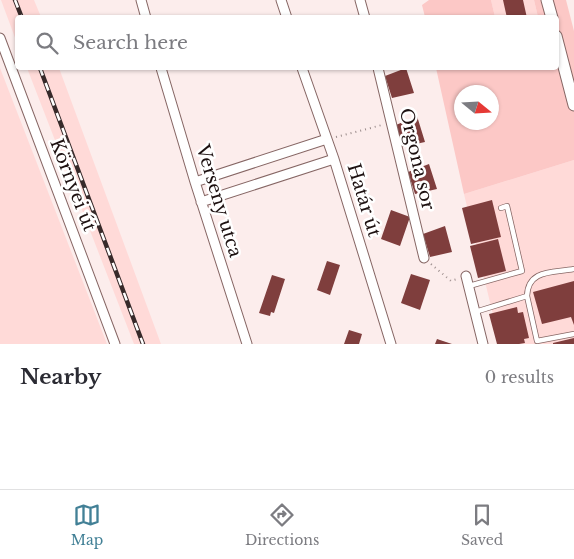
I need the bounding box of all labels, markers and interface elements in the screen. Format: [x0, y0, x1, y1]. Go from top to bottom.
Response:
search box [15, 15, 559, 70]
icon: search [33, 29, 61, 57]
text: Search here [73, 31, 188, 54]
north arrow [454, 85, 499, 130]
street label: Orgona sor [395, 106, 440, 213]
street label: Környei út [45, 136, 101, 235]
street label: Verseny utca [191, 141, 247, 260]
street label: Határ út [342, 161, 386, 240]
text: Nearby [20, 364, 101, 390]
text: 0 results [485, 367, 554, 387]
tab: Map [71, 501, 103, 549]
tab: Directions [245, 501, 319, 549]
tab: Saved [461, 501, 503, 549]

